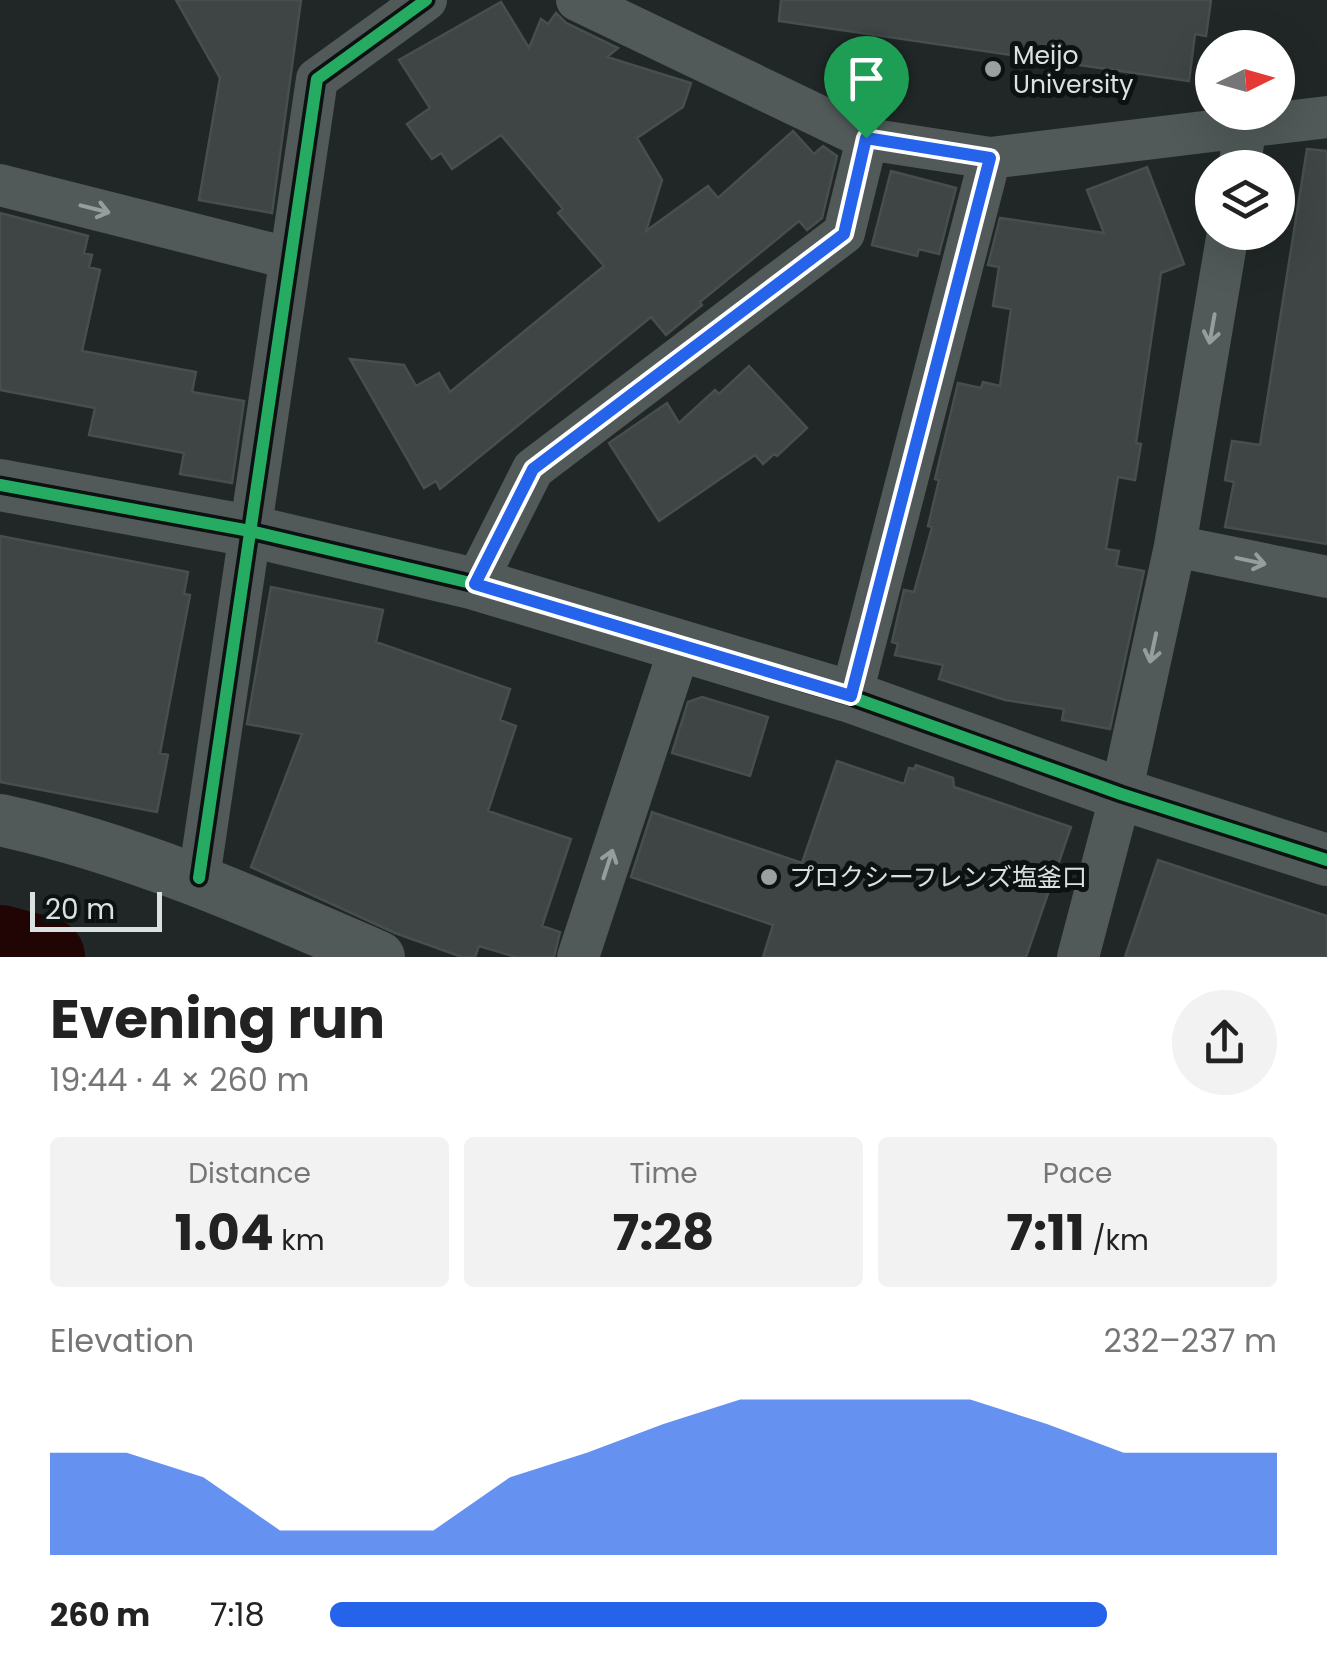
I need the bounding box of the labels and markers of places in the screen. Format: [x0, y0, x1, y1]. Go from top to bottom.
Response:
pin [824, 36, 909, 139]
place label: Meijo University [1013, 38, 1133, 102]
marker: Meijo University [982, 58, 1004, 80]
place label: プロクシーフレンズ塩釜口 [789, 860, 1087, 895]
marker: プロクシーフレンズ塩釜口 [758, 866, 780, 888]

